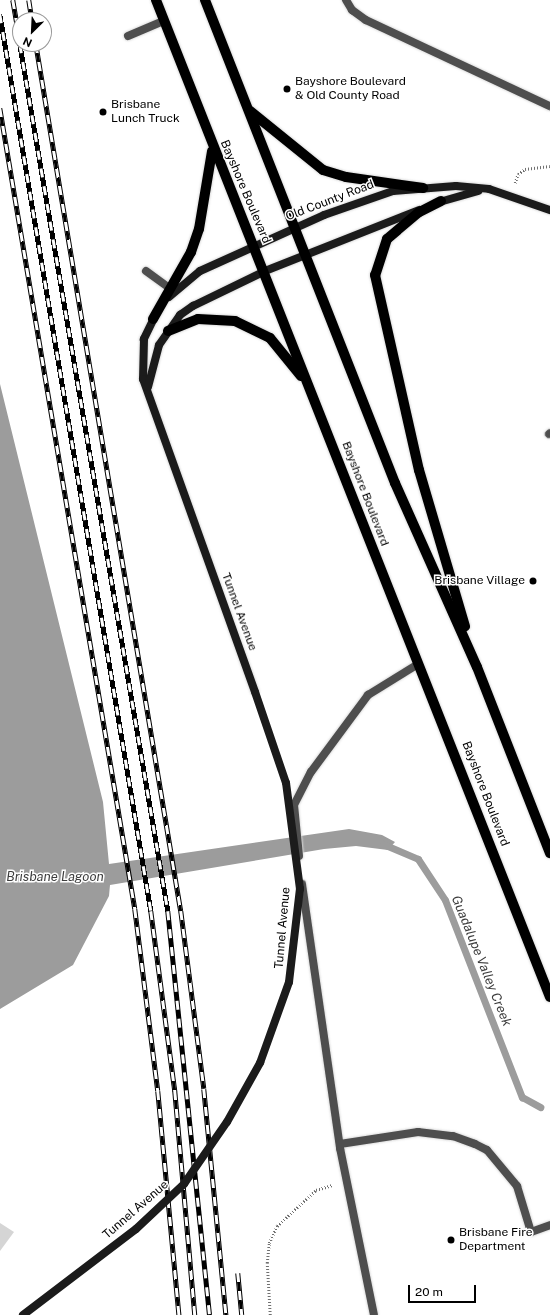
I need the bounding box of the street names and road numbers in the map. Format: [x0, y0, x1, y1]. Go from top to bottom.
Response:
street label: Bayshore Boulevard [217, 138, 273, 246]
street label: Old County Road [284, 178, 376, 224]
street label: Bayshore Boulevard [338, 440, 392, 548]
street label: Tunnel Avenue [218, 571, 260, 653]
street label: Bayshore Boulevard [458, 740, 512, 848]
street label: Tunnel Avenue [272, 887, 294, 969]
street label: Tunnel Avenue [100, 1178, 172, 1242]

